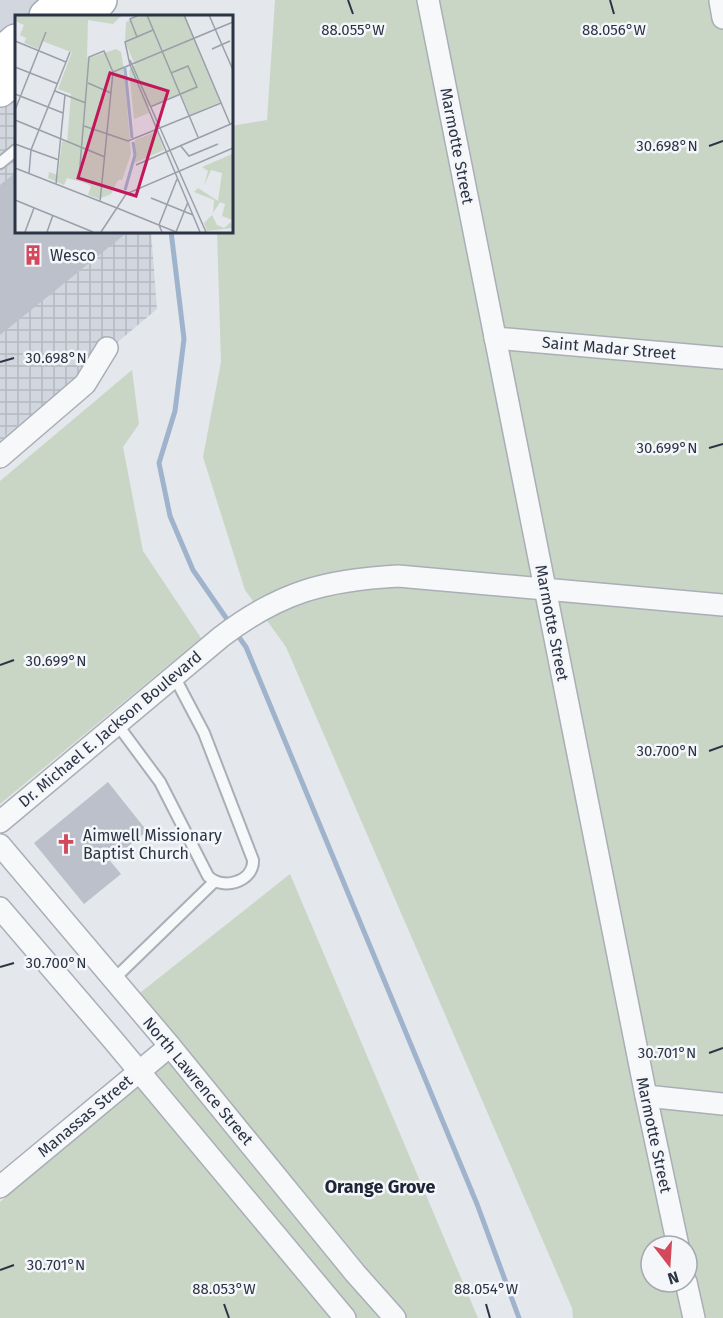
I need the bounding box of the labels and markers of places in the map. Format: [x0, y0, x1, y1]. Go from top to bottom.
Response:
building icon: Wesco [21, 243, 45, 267]
place label: Wesco [50, 246, 96, 265]
place label: Aimwell Missionary Baptist Church [83, 826, 222, 863]
church icon: Aimwell Missionary Baptist Church [54, 832, 78, 856]

